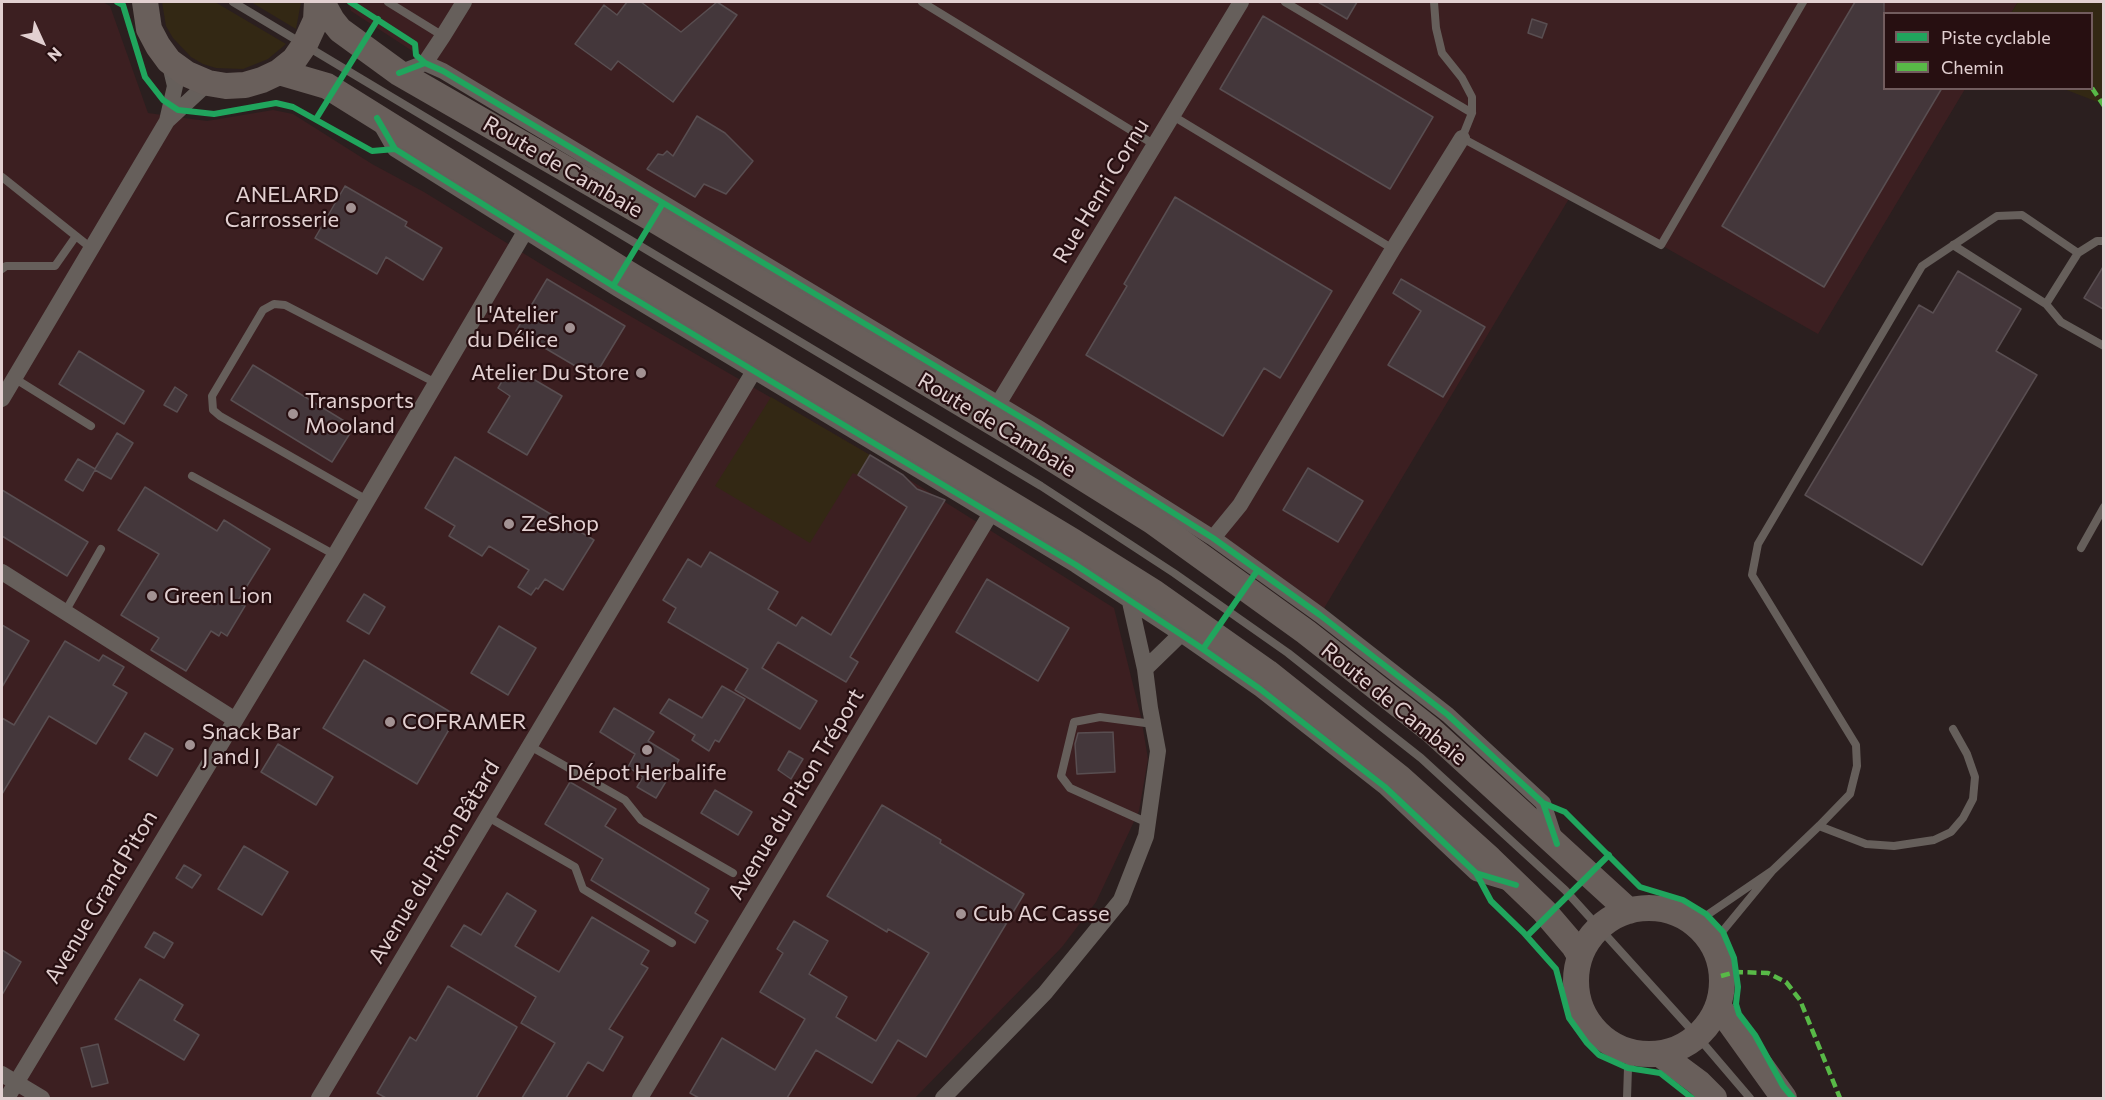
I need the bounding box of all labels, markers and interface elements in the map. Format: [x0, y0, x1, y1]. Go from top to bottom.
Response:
north arrow [12, 12, 72, 72]
legend [1883, 12, 2093, 90]
text: Piste cyclable [1941, 26, 2051, 48]
text: N [44, 44, 66, 66]
text: Chemin [1941, 56, 2004, 78]
street label: Route de Cambaie [478, 111, 648, 223]
street label: Rue Henri Cornu [1047, 114, 1155, 268]
place label: ANELARD Carrosserie [225, 182, 339, 234]
marker: ANELARD Carrosserie [344, 201, 358, 215]
place label: L'Atelier du Délice [467, 302, 558, 354]
marker: L'Atelier du Délice [563, 321, 577, 335]
place label: Atelier Du Store [471, 360, 629, 386]
marker: Atelier Du Store [634, 366, 648, 380]
street label: Route de Cambaie [913, 367, 1081, 483]
place label: Transports Mooland [305, 388, 414, 440]
marker: Transports Mooland [286, 407, 300, 421]
place label: ZeShop [521, 511, 599, 537]
marker: ZeShop [502, 517, 516, 531]
place label: Green Lion [164, 583, 273, 609]
marker: Green Lion [145, 589, 159, 603]
street label: Route de Cambaie [1316, 637, 1472, 771]
street label: Avenue du Piton Tréport [723, 684, 869, 904]
place label: COFRAMER [402, 709, 526, 735]
marker: COFRAMER [383, 715, 397, 729]
place label: Snack Bar J and J [202, 719, 301, 770]
marker: Snack Bar J and J [183, 738, 197, 752]
marker: Dépot Herbalife [640, 743, 654, 757]
street label: Avenue du Piton Bâtard [363, 756, 505, 968]
place label: Dépot Herbalife [567, 760, 727, 786]
street label: Avenue Grand Piton [39, 806, 163, 988]
place label: Cub AC Casse [973, 901, 1110, 927]
marker: Cub AC Casse [954, 907, 968, 921]

